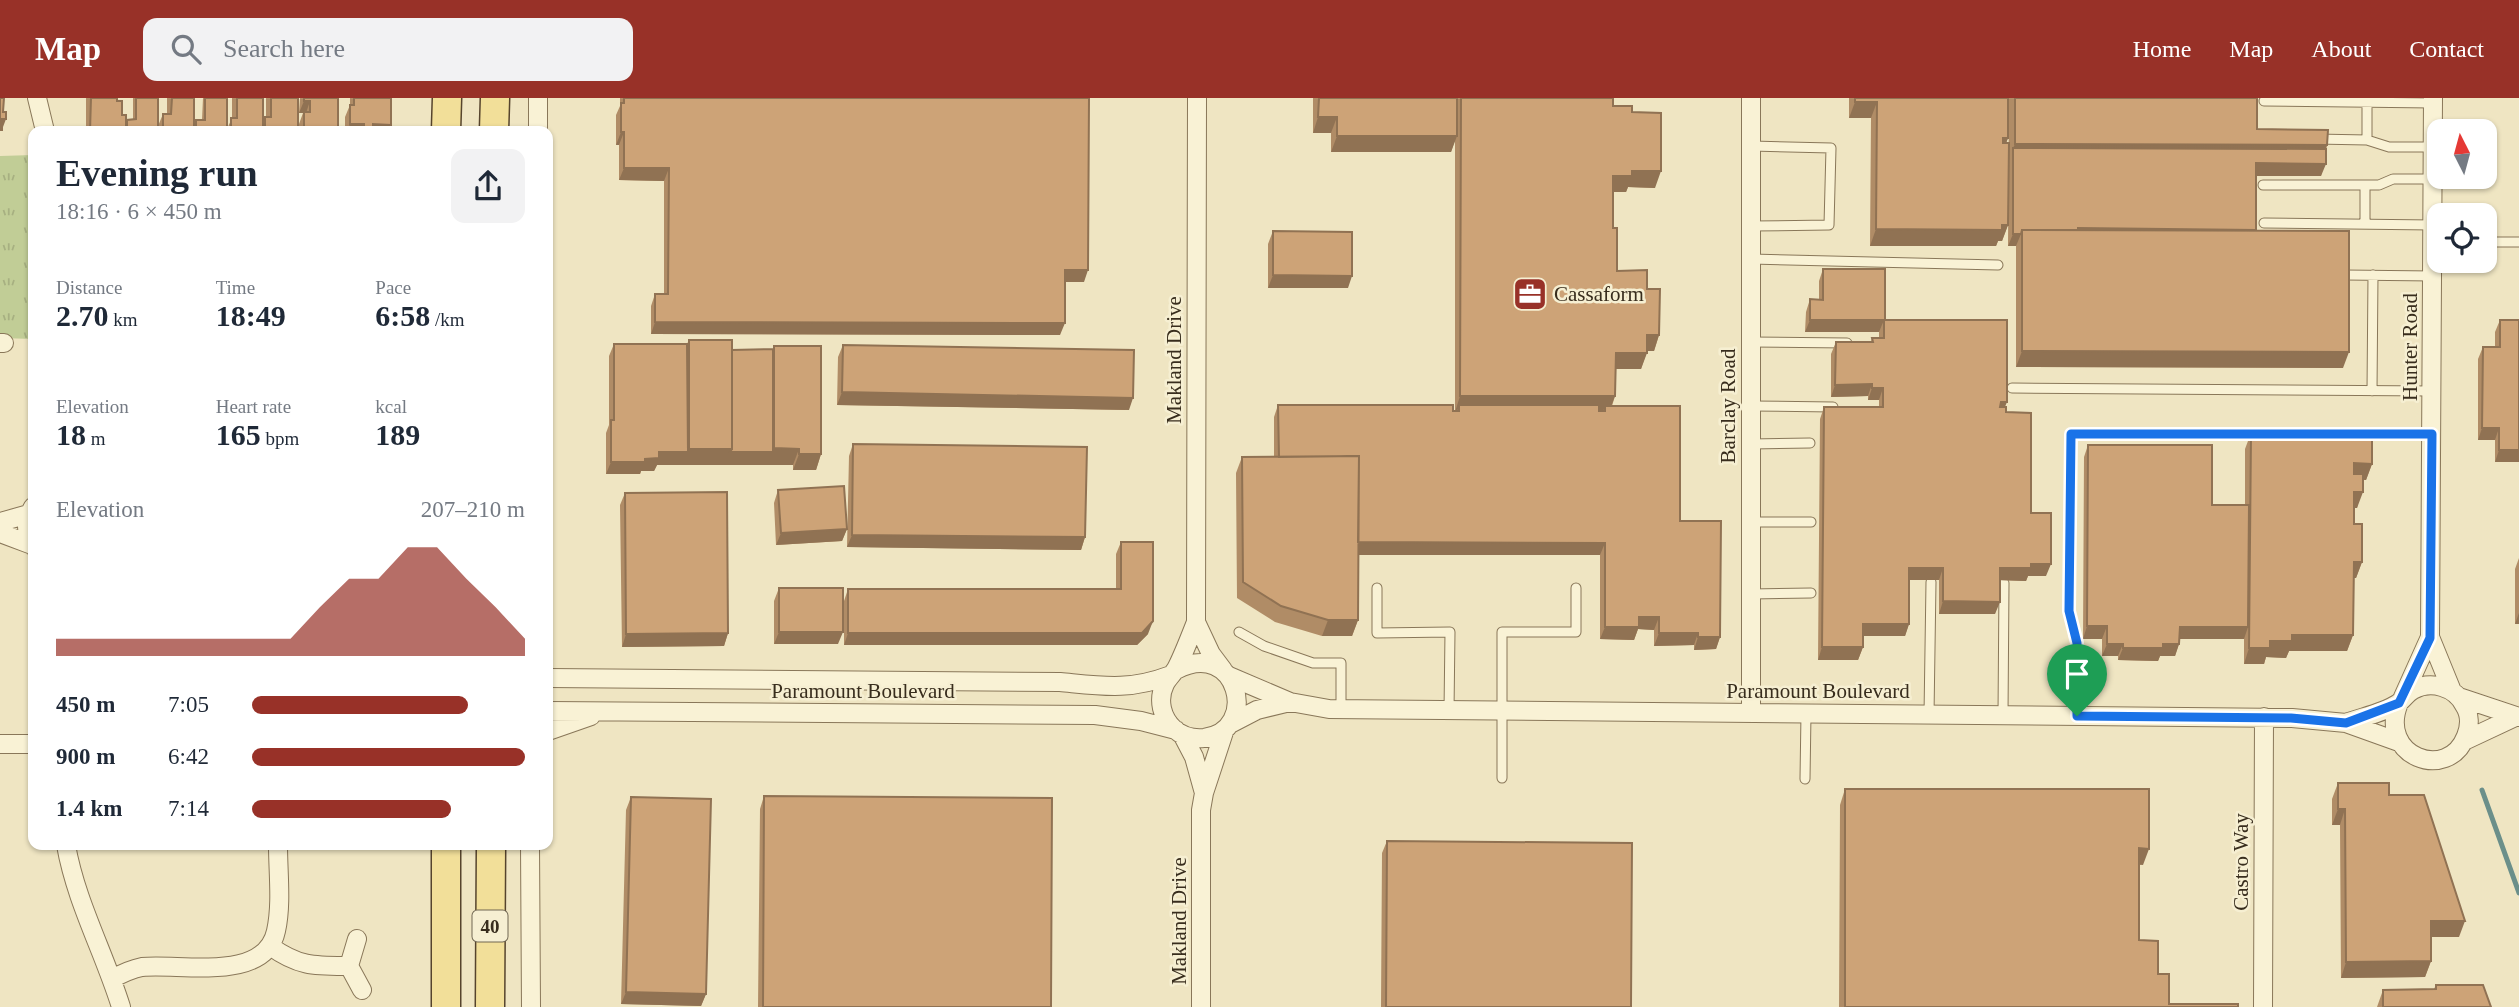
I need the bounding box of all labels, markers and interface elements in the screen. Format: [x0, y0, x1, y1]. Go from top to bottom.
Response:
search box [143, 18, 633, 81]
icon: search [167, 30, 205, 68]
text: Map [35, 31, 101, 67]
text: Search here [223, 34, 345, 63]
text: Home [2133, 36, 2191, 62]
text: Map [2229, 36, 2273, 62]
text: About [2311, 36, 2371, 62]
text: Contact [2409, 36, 2484, 62]
north arrow [2427, 119, 2497, 189]
map controls [2427, 119, 2497, 273]
button: share [451, 149, 525, 223]
text: Evening run [56, 152, 258, 194]
text: 18:16 · 6 × 450 m [56, 199, 222, 224]
button: locate [2427, 203, 2497, 273]
office icon: Cassaform [1511, 275, 1549, 313]
text: Distance [56, 277, 122, 298]
text: Time [216, 277, 255, 298]
text: Pace [375, 277, 411, 298]
place label: Cassaform [1554, 282, 1644, 306]
street label: Hunter Road [2398, 293, 2422, 401]
street label: Makland Drive [1162, 296, 1186, 424]
text: 2.70 [56, 299, 109, 332]
text: 18:49 [216, 299, 286, 332]
text: 6:58 [375, 299, 430, 332]
text: km [109, 309, 138, 330]
text: /km [430, 309, 465, 330]
street label: Barclay Road [1716, 348, 1740, 463]
text: Elevation [56, 396, 129, 417]
text: Heart rate [216, 396, 291, 417]
text: kcal [375, 396, 407, 417]
text: 18 [56, 418, 86, 451]
text: 165 [216, 418, 261, 451]
text: 189 [375, 418, 420, 451]
text: m [86, 428, 106, 449]
text: bpm [261, 428, 299, 449]
text: Elevation [56, 497, 144, 522]
text: 207–210 m [421, 497, 525, 522]
pin [2047, 644, 2107, 716]
icon: arrive [2058, 655, 2096, 693]
street label: Paramount Boulevard [771, 679, 955, 703]
street label: Paramount Boulevard [1726, 679, 1910, 703]
text: 450 m [56, 692, 115, 717]
text: 7:05 [168, 692, 209, 717]
text: 900 m [56, 744, 115, 769]
text: 6:42 [168, 744, 209, 769]
text: 1.4 km [56, 796, 122, 821]
text: 7:14 [168, 796, 209, 821]
street label: Castro Way [2229, 813, 2253, 911]
street label: Makland Drive [1167, 857, 1191, 985]
road number: 40 [472, 911, 508, 942]

